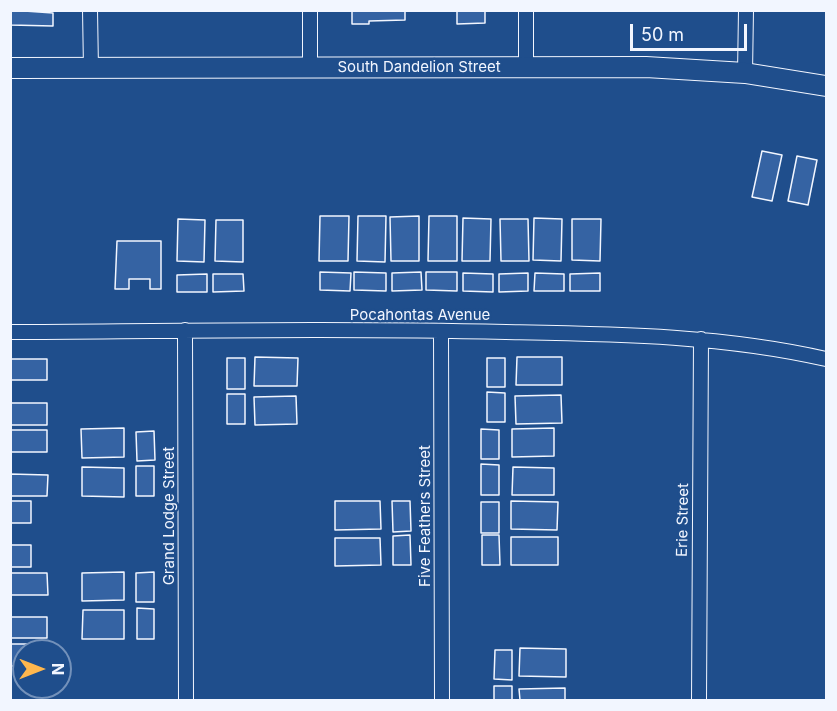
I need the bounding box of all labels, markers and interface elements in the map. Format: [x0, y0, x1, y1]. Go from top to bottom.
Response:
scale bar [633, 12, 750, 50]
text: 50 m [641, 24, 684, 45]
street label: South Dandelion Street [337, 58, 501, 76]
street label: Pocahontas Avenue [350, 306, 490, 324]
street label: Five Feathers Street [416, 445, 434, 587]
street label: Grand Lodge Street [160, 447, 178, 585]
street label: Erie Street [673, 483, 693, 557]
north arrow [12, 639, 72, 699]
text: N [48, 663, 68, 675]

